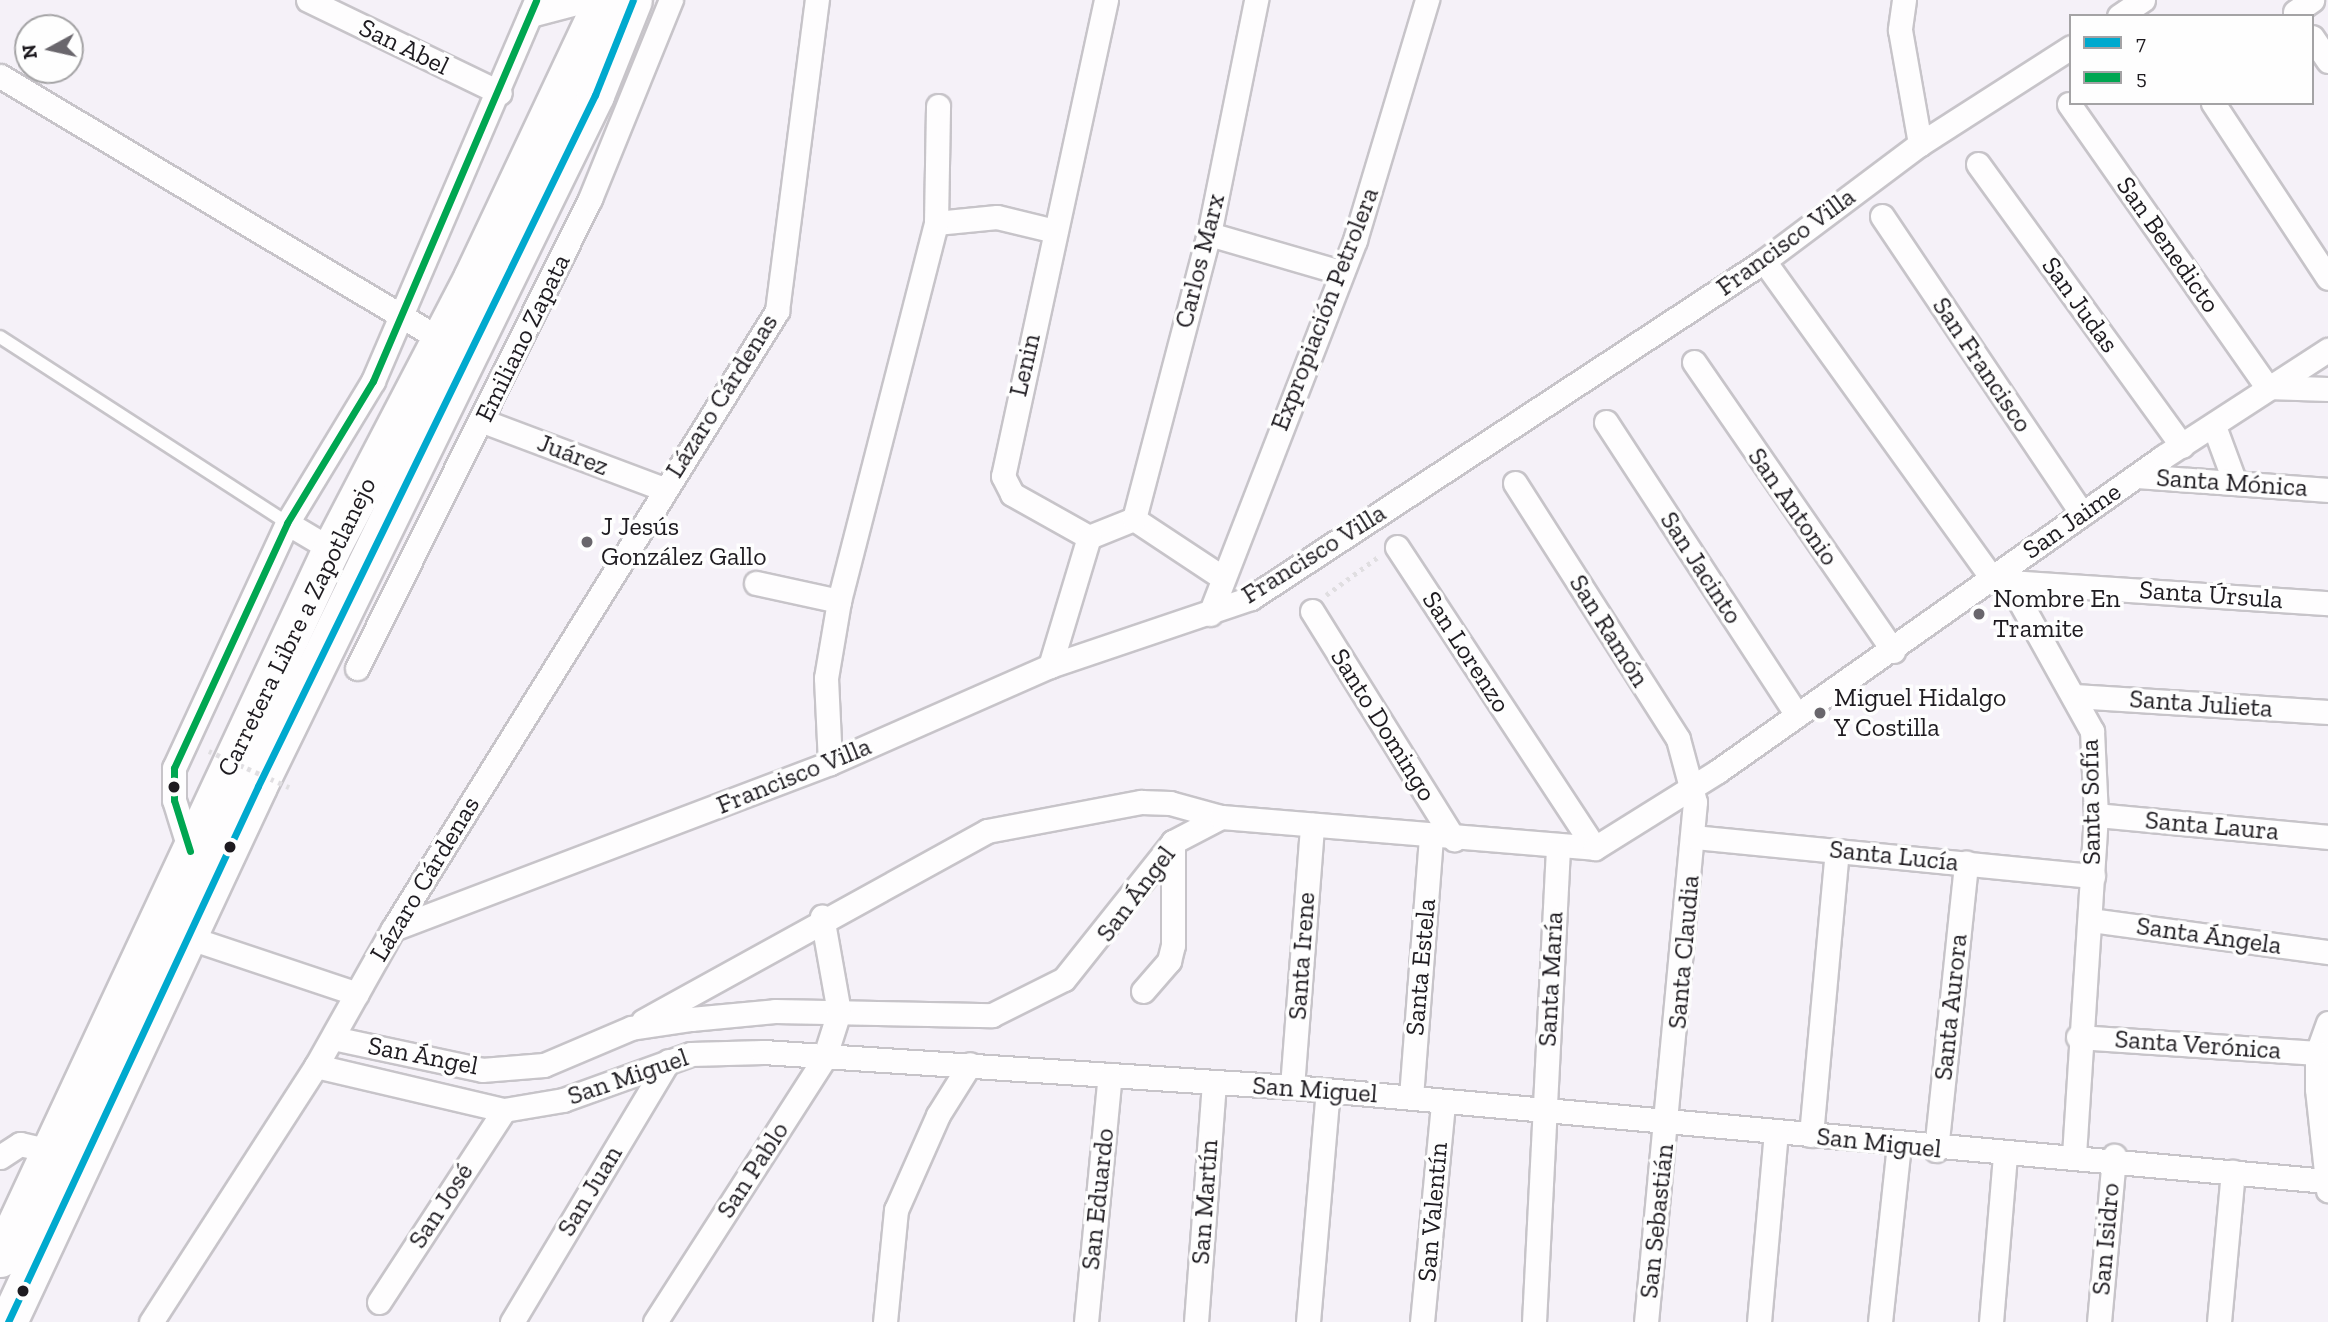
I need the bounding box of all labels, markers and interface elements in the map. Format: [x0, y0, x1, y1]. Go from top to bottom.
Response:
street label: San Abel [354, 12, 454, 82]
north arrow [14, 14, 84, 84]
legend [2069, 14, 2314, 105]
text: 7 [2136, 30, 2146, 55]
text: N [17, 43, 42, 60]
text: 5 [2136, 65, 2147, 90]
street label: San Benedicto [2110, 171, 2226, 319]
street label: Francisco Villa [1710, 181, 1862, 303]
street label: Expropiación Petrolera [1264, 183, 1386, 435]
street label: Carlos Marx [1168, 191, 1232, 331]
street label: Emiliano Zapata [469, 249, 577, 427]
street label: San Judas [2035, 251, 2125, 359]
street label: San Francisco [1925, 292, 2039, 438]
street label: Lázaro Cárdenas [659, 308, 785, 484]
street label: Lenin [1003, 331, 1047, 399]
street label: Juárez [533, 427, 613, 483]
street label: San Antonio [1741, 442, 1845, 572]
street label: Santa Mónica [2155, 462, 2309, 504]
street label: Carretera Libre a Zapotlanejo [211, 472, 383, 782]
street label: San Jaime [2017, 476, 2127, 566]
street label: Francisco Villa [1236, 497, 1392, 611]
street label: San Jacinto [1653, 506, 1749, 630]
place label: J Jesús González Gallo [601, 511, 767, 572]
marker: J Jesús González Gallo [579, 534, 595, 550]
street label: San Ramón [1562, 569, 1656, 693]
street label: Santa Úrsula [2138, 574, 2284, 616]
place label: Nombre En Tramite [1993, 583, 2121, 644]
street label: San Lorenzo [1415, 586, 1517, 718]
marker: Nombre En Tramite [1971, 606, 1987, 622]
street label: Santo Domingo [1324, 643, 1442, 807]
place label: Miguel Hidalgo Y Costilla [1834, 682, 2006, 744]
street label: Santa Julieta [2128, 683, 2274, 725]
marker: Miguel Hidalgo Y Costilla [1812, 705, 1828, 721]
street label: Francisco Villa [712, 731, 876, 821]
street label: Santa Sofía [2074, 739, 2108, 865]
unlabelled marker [167, 780, 181, 794]
street label: Lázaro Cárdenas [363, 791, 487, 967]
street label: Santa Laura [2144, 805, 2280, 847]
street label: Santa Lucía [1828, 834, 1960, 878]
unlabelled marker [223, 840, 237, 854]
street label: San Ángel [1090, 840, 1182, 948]
street label: Santa Claudia [1662, 874, 1706, 1030]
street label: Santa Irene [1282, 891, 1322, 1021]
street label: Santa Estela [1399, 897, 1443, 1037]
street label: Santa Ángela [2134, 910, 2284, 962]
street label: Santa María [1532, 911, 1570, 1047]
street label: Santa Aurora [1928, 932, 1974, 1082]
street label: Santa Verónica [2113, 1024, 2283, 1066]
street label: San Ángel [365, 1030, 481, 1082]
street label: San Miguel [564, 1042, 692, 1112]
street label: San Miguel [1251, 1070, 1379, 1110]
street label: San Pablo [710, 1116, 796, 1224]
street label: San Miguel [1815, 1121, 1943, 1165]
street label: San Eduardo [1075, 1127, 1121, 1271]
street label: San Martín [1185, 1138, 1225, 1266]
street label: San Juan [551, 1140, 629, 1242]
street label: San Valentín [1411, 1140, 1455, 1284]
street label: San Sebastián [1633, 1142, 1681, 1300]
street label: San José [402, 1158, 480, 1254]
street label: San Isidro [2086, 1182, 2126, 1296]
unlabelled marker [16, 1284, 30, 1298]

